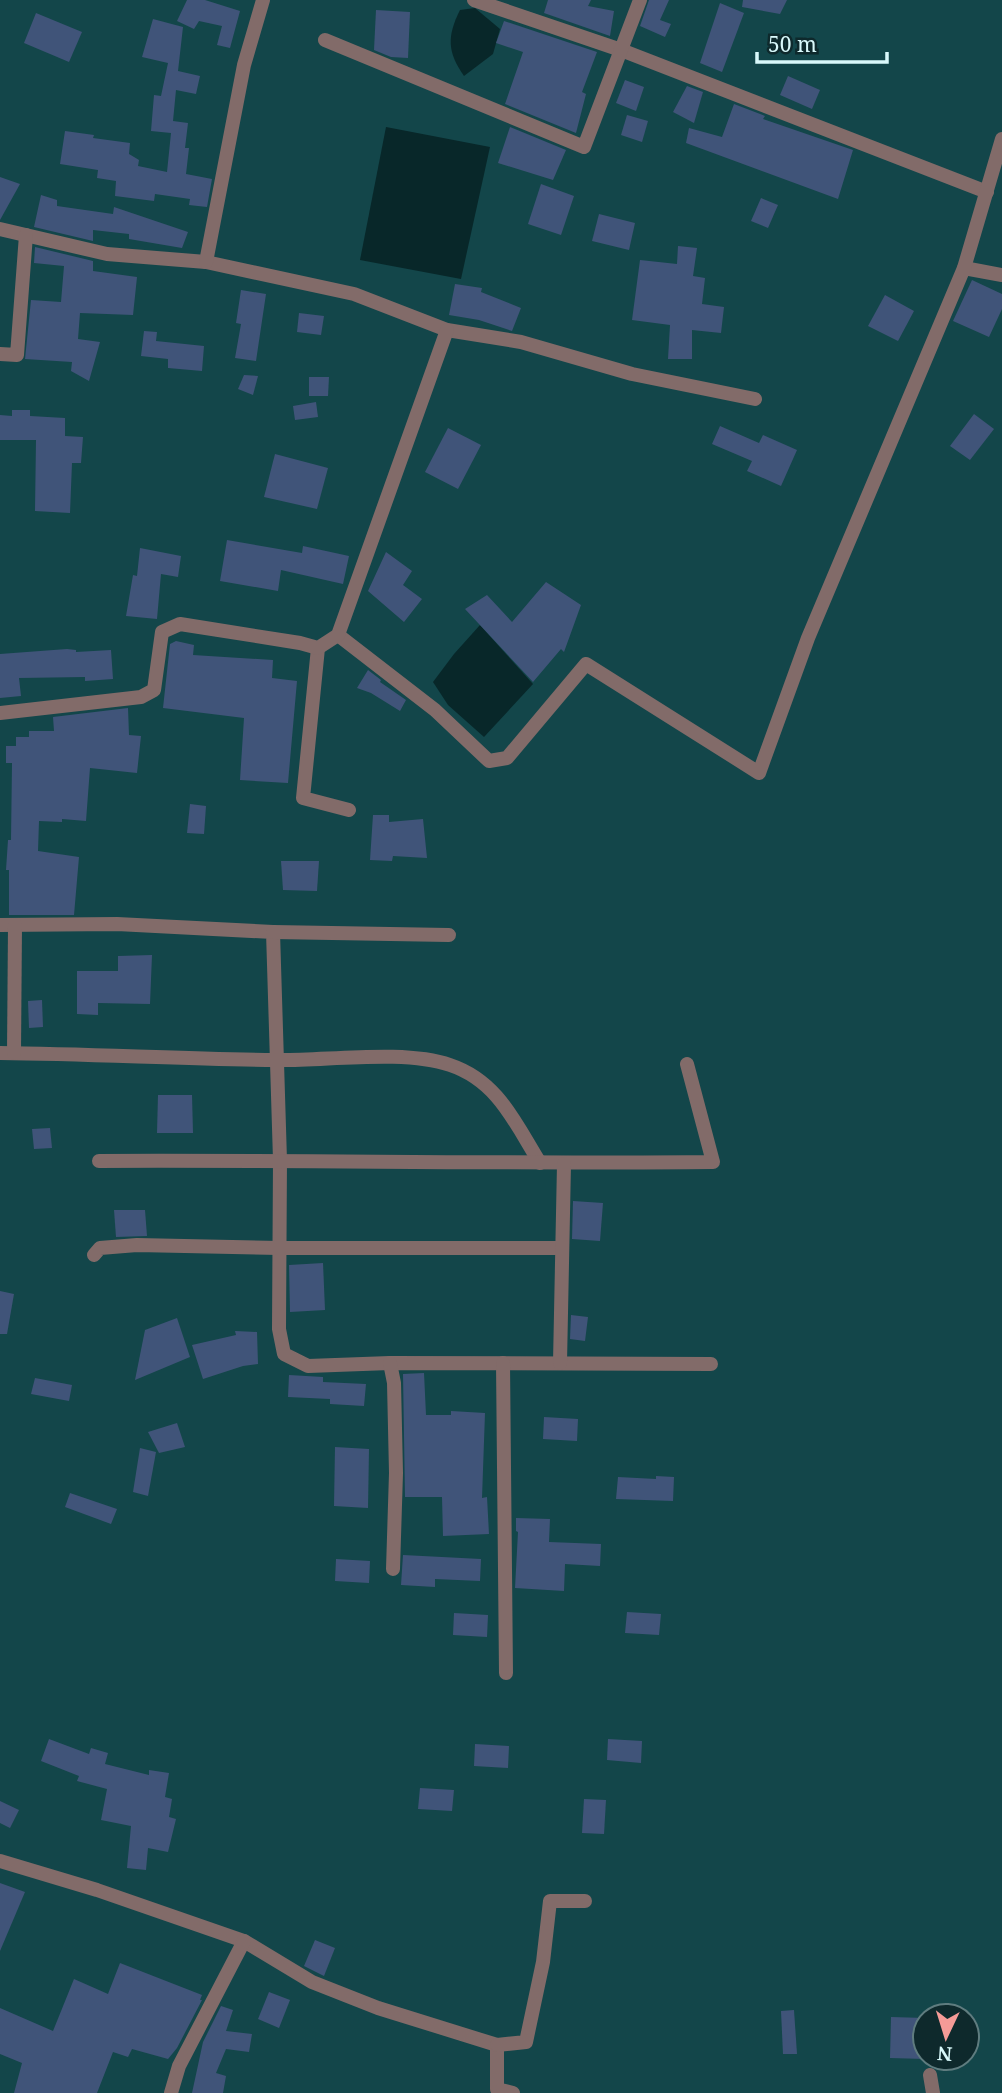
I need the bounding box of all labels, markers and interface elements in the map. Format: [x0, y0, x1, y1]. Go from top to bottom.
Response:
scale bar [757, 21, 886, 65]
text: 50 m [768, 30, 817, 58]
north arrow [911, 2002, 981, 2072]
text: N [936, 2040, 953, 2067]

